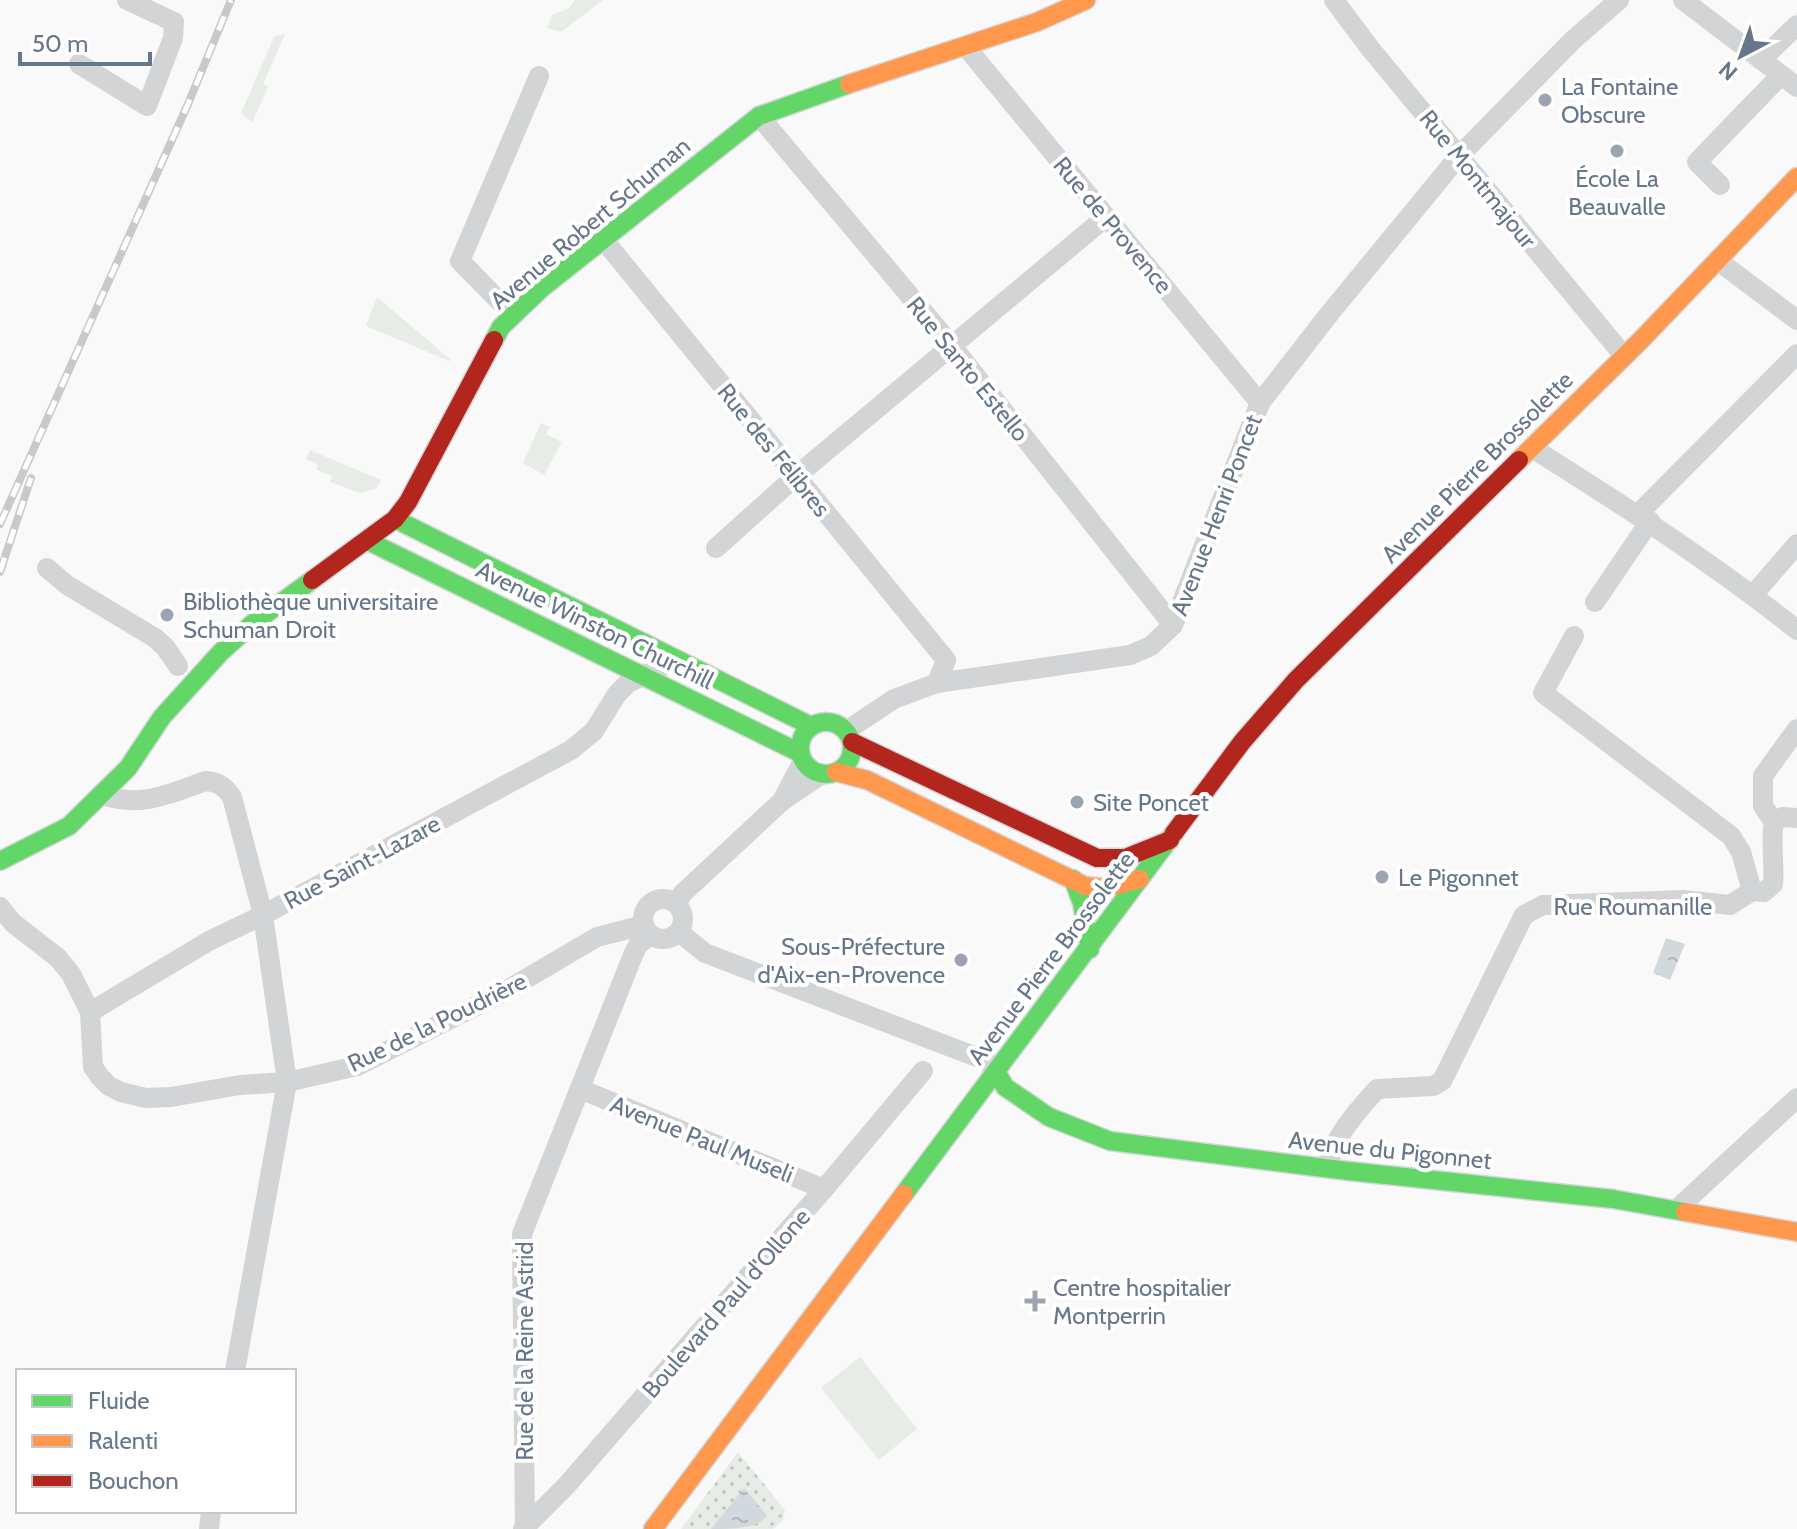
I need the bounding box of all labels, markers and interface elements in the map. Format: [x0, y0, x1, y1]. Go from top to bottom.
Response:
scale bar [20, 16, 150, 66]
north arrow [1701, 16, 1781, 96]
text: 50 m [32, 29, 88, 58]
text: N [1713, 55, 1743, 86]
place label: La Fontaine Obscure [1561, 72, 1678, 129]
marker: La Fontaine Obscure [1536, 91, 1554, 109]
street label: Rue Montmajour [1413, 104, 1543, 254]
street label: Avenue Robert Schuman [484, 131, 696, 315]
marker: École La Beauvalle [1608, 142, 1626, 160]
street label: Rue de Provence [1047, 151, 1179, 299]
place label: École La Beauvalle [1568, 164, 1666, 221]
street label: Rue Santo Estello [901, 291, 1035, 447]
street label: Avenue Pierre Brossolette [1375, 365, 1579, 569]
street label: Rue des Félibres [712, 378, 837, 522]
street label: Avenue Henri Poncet [1164, 410, 1268, 620]
street label: Avenue Winston Churchill [472, 555, 719, 695]
place label: Bibliothèque universitaire Schuman Droit [183, 587, 438, 644]
marker: Bibliothèque universitaire Schuman Droit [158, 606, 176, 624]
place label: Site Poncet [1093, 788, 1209, 817]
marker: Site Poncet [1068, 793, 1086, 811]
street label: Rue Saint-Lazare [279, 809, 445, 915]
street label: Avenue Pierre Brossolette [961, 846, 1141, 1070]
place label: Le Pigonnet [1398, 863, 1519, 892]
marker: Le Pigonnet [1373, 868, 1391, 886]
street label: Rue Roumanille [1554, 892, 1712, 921]
place label: Sous-Préfecture d'Aix-en-Provence [757, 932, 945, 989]
marker: Sous-Préfecture d'Aix-en-Provence [952, 951, 970, 969]
street label: Rue de la Poudrière [343, 966, 531, 1078]
street label: Avenue Paul Museli [606, 1089, 798, 1189]
street label: Avenue du Pigonnet [1287, 1125, 1493, 1175]
street label: Boulevard Paul d'Ollone [636, 1202, 816, 1404]
street label: Rue de la Reine Astrid [510, 1241, 539, 1461]
place label: Centre hospitalier Montperrin [1053, 1273, 1231, 1330]
marker: Centre hospitalier Montperrin [1024, 1290, 1046, 1312]
legend [16, 1369, 296, 1513]
text: Fluide [88, 1386, 150, 1415]
text: Ralenti [88, 1426, 158, 1455]
text: Bouchon [88, 1466, 179, 1495]

